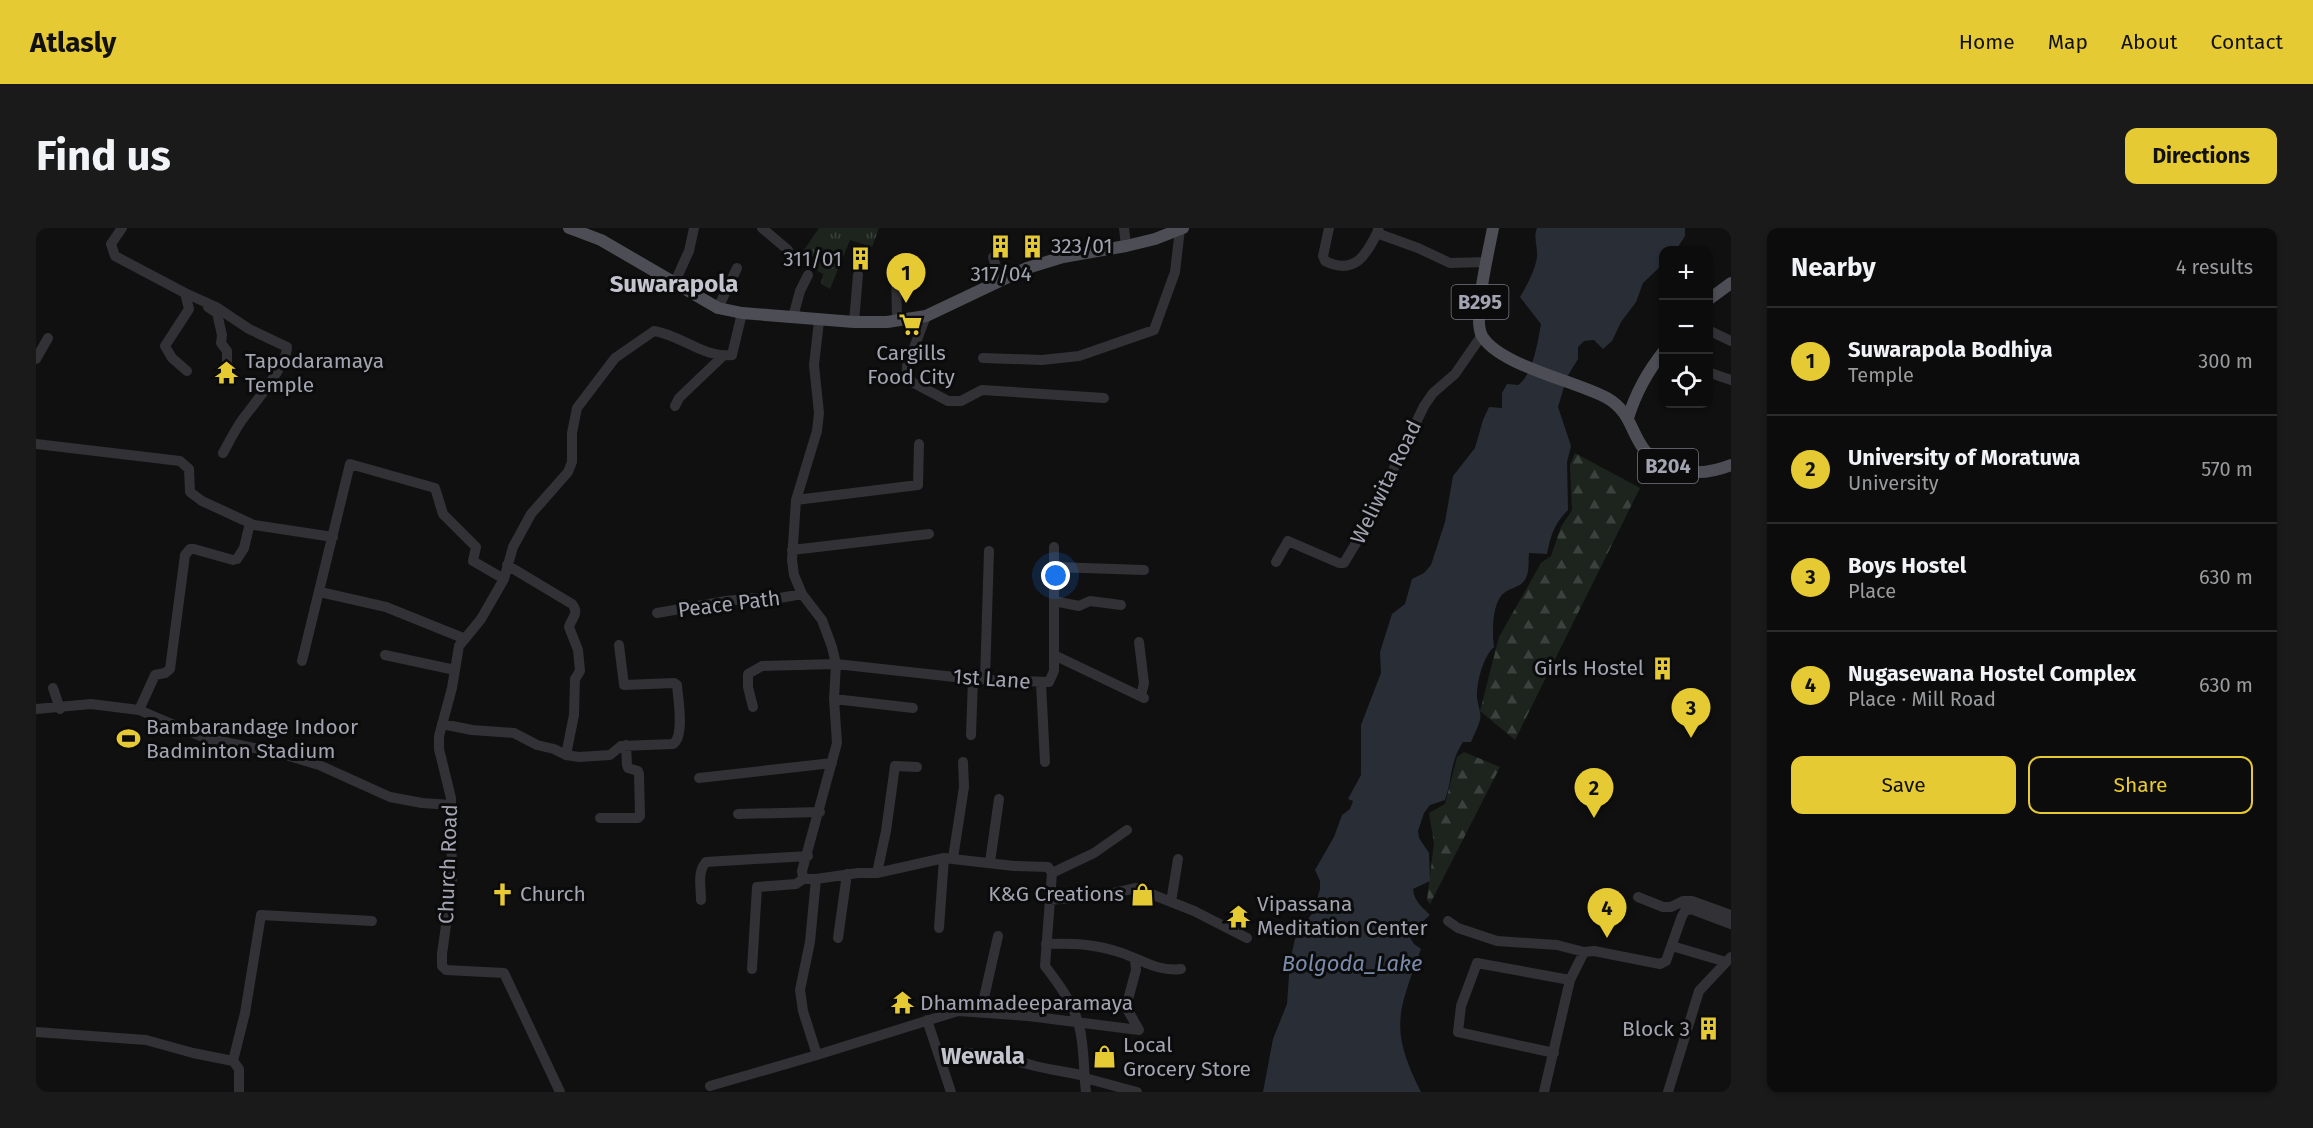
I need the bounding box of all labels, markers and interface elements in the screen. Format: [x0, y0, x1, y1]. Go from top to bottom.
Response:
text: Atlasly [30, 26, 116, 59]
text: Home [1959, 29, 2015, 55]
text: Map [2048, 29, 2088, 55]
text: About [2121, 29, 2178, 55]
text: Contact [2211, 29, 2283, 55]
button: Directions [2125, 128, 2277, 184]
text: Find us [36, 131, 171, 181]
building icon: 317/04 [988, 233, 1014, 259]
building icon: 323/01 [1020, 233, 1046, 259]
place label: 323/01 [1051, 233, 1113, 259]
place label: 311/01 [783, 246, 842, 272]
building icon: 311/01 [847, 246, 873, 272]
map controls [1659, 246, 1713, 408]
button: + [1659, 246, 1713, 300]
text: Nearby [1791, 252, 1876, 283]
pin: 1 [886, 254, 926, 303]
text: 4 results [2176, 255, 2253, 279]
place label: 317/04 [970, 261, 1032, 287]
district label: Suwarapola [610, 270, 738, 298]
road number: B295 [1452, 285, 1508, 319]
button: − [1659, 300, 1713, 354]
supermarket icon: Cargills Food City [898, 312, 924, 338]
text: Suwarapola Bodhiya [1848, 336, 2053, 363]
place label: Cargills Food City [867, 340, 956, 390]
place label: Tapodaramaya Temple [245, 348, 384, 398]
text: 1 [1806, 349, 1815, 373]
text: 300 m [2198, 349, 2253, 373]
button: locate [1659, 354, 1713, 408]
temple icon: Tapodaramaya Temple [214, 360, 240, 386]
text: Temple [1848, 363, 1914, 387]
street label: Weliwita Road [1345, 416, 1427, 548]
text: University of Moratuwa [1848, 444, 2080, 471]
road number: B204 [1638, 449, 1698, 483]
text: 2 [1805, 457, 1816, 481]
text: 570 m [2201, 457, 2253, 481]
text: University [1848, 471, 1939, 495]
text: Boys Hostel [1848, 552, 1966, 579]
your location [1041, 561, 1070, 590]
text: 3 [1805, 565, 1816, 589]
text: 630 m [2199, 565, 2253, 589]
text: Place [1848, 579, 1896, 603]
street label: Peace Path [676, 585, 782, 623]
place label: Girls Hostel [1534, 655, 1644, 681]
building icon: Girls Hostel [1649, 655, 1675, 681]
text: Nugasewana Hostel Complex [1848, 660, 2136, 687]
street label: 1st Lane [952, 663, 1032, 695]
text: 4 [1805, 673, 1816, 697]
text: 630 m [2199, 673, 2253, 697]
text: Place · Mill Road [1848, 687, 1996, 711]
pin: 3 [1672, 688, 1710, 738]
place label: Bambarandage Indoor Badminton Stadium [146, 714, 358, 764]
sports icon: Bambarandage Indoor Badminton Stadium [115, 726, 141, 752]
button: Save [1791, 756, 2016, 814]
button: Share [2028, 756, 2253, 814]
pin: 2 [1574, 768, 1614, 818]
street label: Church Road [433, 804, 463, 924]
church icon: Church [489, 881, 515, 907]
place label: Church [520, 881, 586, 907]
place label: K&G Creations [988, 881, 1124, 907]
shop icon: K&G Creations [1129, 881, 1155, 907]
pin: 4 [1588, 888, 1626, 938]
place label: Vipassana Meditation Center [1257, 891, 1428, 941]
temple icon: Vipassana Meditation Center [1226, 903, 1252, 929]
water label: Bolgoda_Lake [1282, 950, 1422, 977]
temple icon: Dhammadeeparamaya [889, 990, 915, 1016]
place label: Dhammadeeparamaya [920, 990, 1133, 1016]
place label: Block 3 [1622, 1016, 1690, 1042]
building icon: Block 3 [1695, 1016, 1721, 1042]
place label: Local Grocery Store [1123, 1032, 1251, 1082]
district label: Wewala [941, 1042, 1025, 1070]
shop icon: Local Grocery Store [1092, 1044, 1118, 1070]

